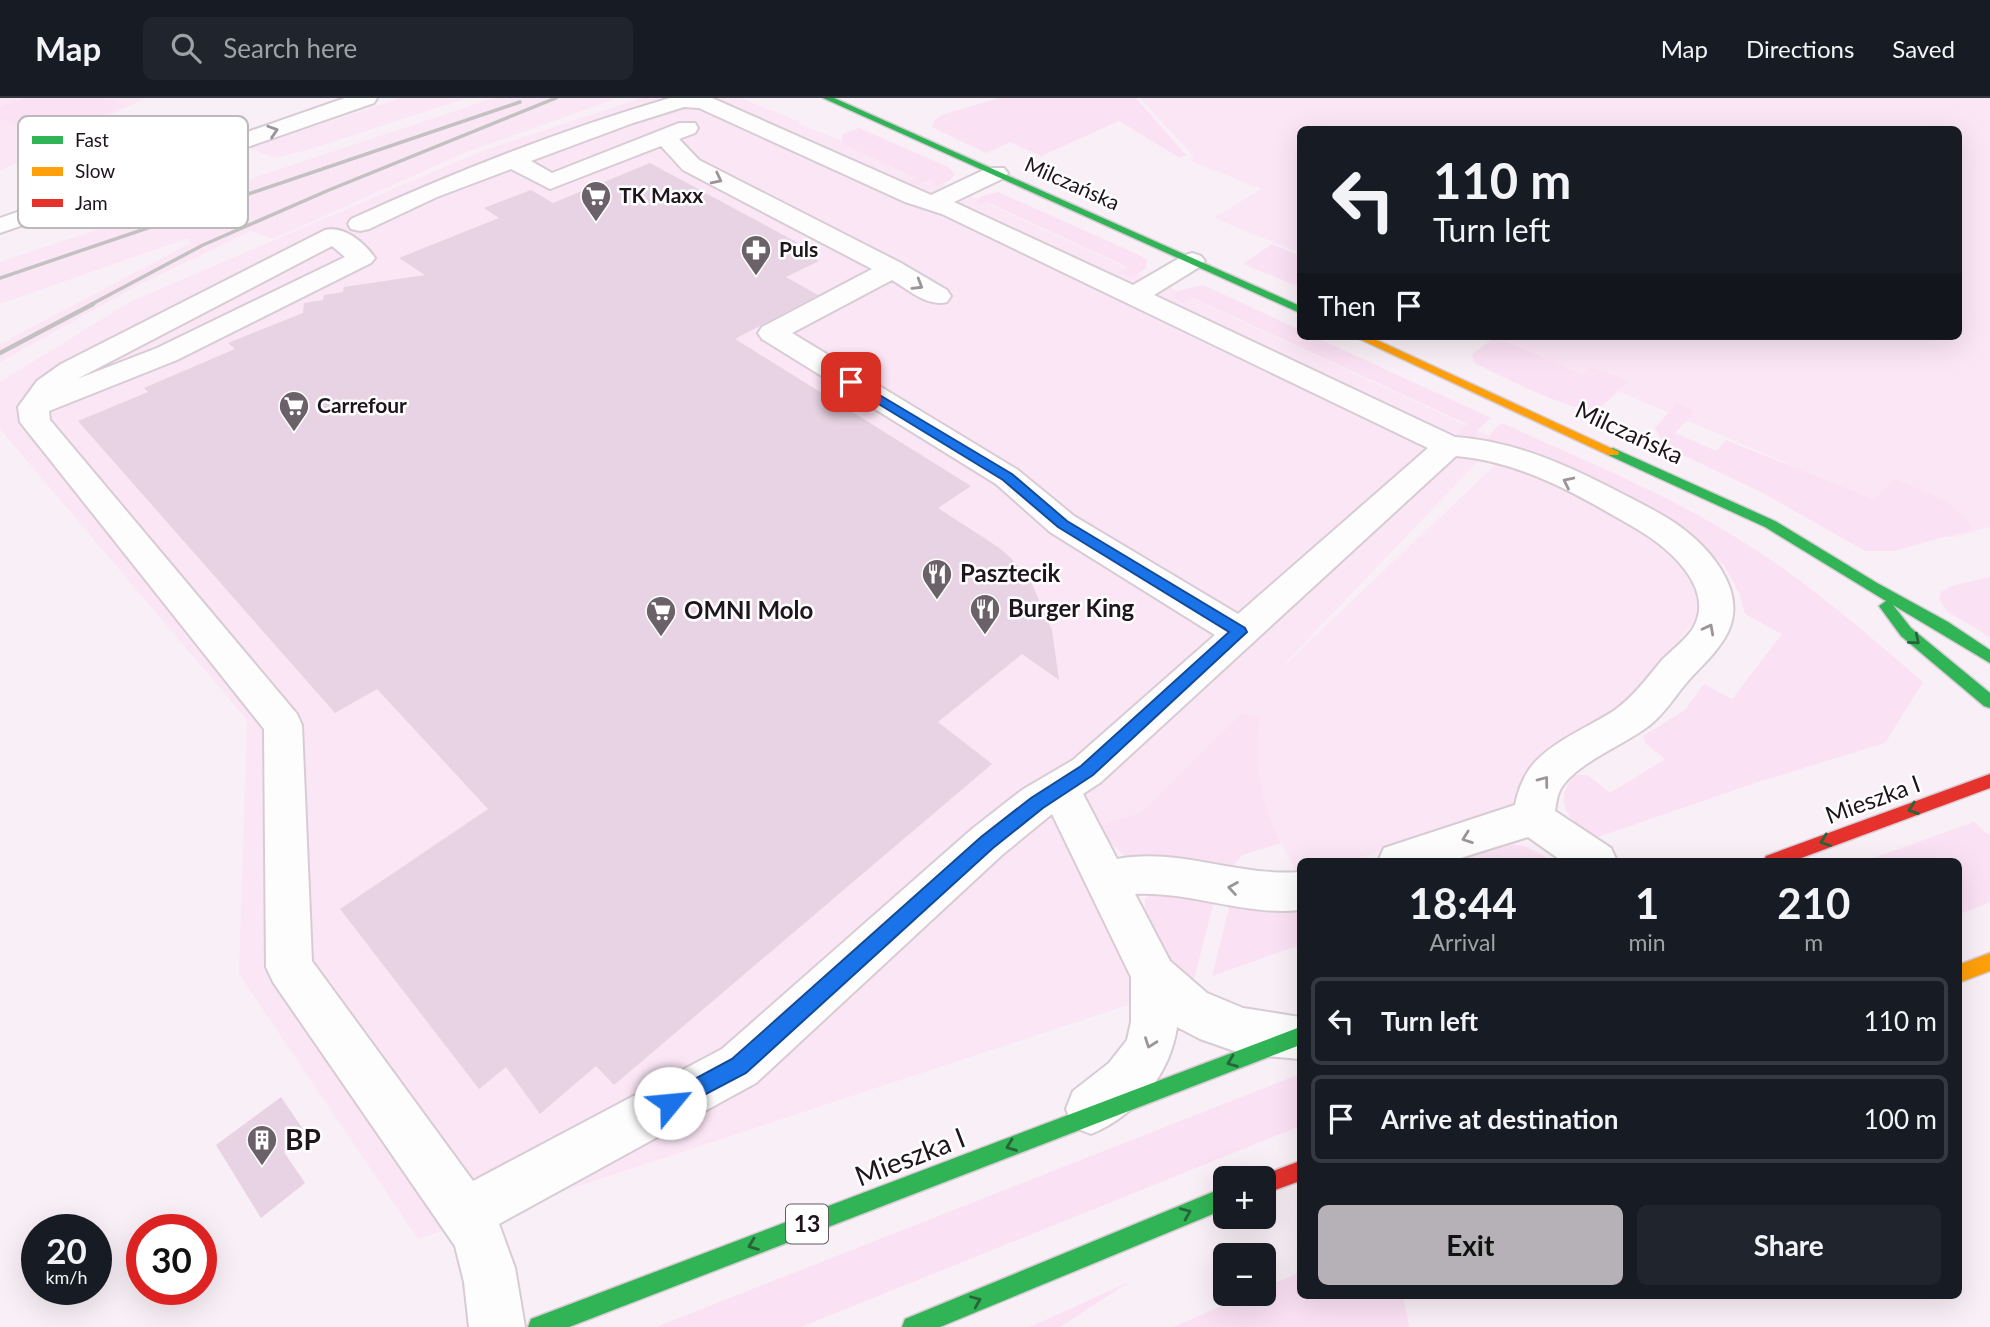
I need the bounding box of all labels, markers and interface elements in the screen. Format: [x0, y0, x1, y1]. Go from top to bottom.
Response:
search box [143, 17, 633, 80]
text: Map [35, 28, 101, 68]
icon: search [167, 29, 205, 67]
text: Search here [223, 32, 357, 64]
text: Map [1661, 34, 1708, 63]
text: Directions [1746, 34, 1854, 63]
text: Saved [1892, 34, 1955, 63]
legend [18, 116, 248, 228]
one-way arrow [266, 125, 278, 140]
text: Fast [75, 128, 109, 151]
street label: Milczańska [1021, 151, 1124, 215]
text: 110 m [1433, 151, 1571, 209]
icon: left [1318, 154, 1409, 245]
text: Slow [75, 159, 115, 182]
one-way arrow [710, 170, 722, 184]
supermarket icon: TK Maxx [579, 179, 613, 223]
place label: TK Maxx [619, 182, 703, 207]
text: Jam [75, 191, 108, 214]
text: Turn left [1433, 210, 1550, 249]
pharmacy icon: Puls [739, 233, 773, 277]
place label: Puls [779, 236, 818, 261]
one-way arrow [911, 276, 924, 289]
icon: arrive [1390, 287, 1428, 325]
text: Then [1318, 290, 1376, 322]
pin [821, 352, 881, 412]
icon: arrive [832, 363, 870, 401]
supermarket icon: Carrefour [277, 389, 311, 433]
place label: Carrefour [317, 392, 407, 417]
street label: Milczańska [1571, 394, 1688, 469]
one-way arrow [1563, 476, 1575, 490]
restaurant icon: Pasztecik [920, 557, 954, 601]
place label: Pasztecik [960, 558, 1061, 587]
restaurant icon: Burger King [968, 592, 1002, 636]
place label: Burger King [1008, 593, 1135, 622]
supermarket icon: OMNI Molo [644, 594, 678, 638]
place label: OMNI Molo [684, 595, 813, 624]
one-way arrow [1701, 623, 1715, 636]
one-way arrow [1907, 632, 1920, 644]
street label: Mieszka I [1821, 768, 1924, 829]
one-way arrow [1536, 776, 1549, 789]
one-way arrow [1907, 801, 1919, 815]
one-way arrow [1462, 830, 1474, 844]
one-way arrow [1820, 833, 1832, 847]
text: 18:44 [1409, 878, 1517, 928]
text: 1 [1635, 878, 1659, 928]
text: 210 [1777, 878, 1850, 928]
one-way arrow [1227, 881, 1238, 896]
text: Arrival [1430, 928, 1496, 956]
text: min [1628, 928, 1666, 956]
text: m [1804, 928, 1823, 956]
icon: left [1322, 1002, 1360, 1040]
text: Turn left [1381, 1005, 1478, 1037]
text: 110 m [1864, 1005, 1937, 1037]
one-way arrow [1144, 1036, 1158, 1049]
one-way arrow [1227, 1054, 1239, 1068]
position arrow [633, 1066, 707, 1140]
icon: arrive [1322, 1100, 1360, 1138]
text: Arrive at destination [1381, 1103, 1618, 1135]
text: 100 m [1864, 1103, 1937, 1135]
street label: Mieszka I [850, 1120, 970, 1193]
place label: BP [285, 1122, 321, 1156]
building icon: BP [245, 1123, 279, 1167]
one-way arrow [1006, 1137, 1018, 1151]
map controls [1213, 1166, 1276, 1306]
button: + [1213, 1166, 1276, 1229]
road number: 13 [786, 1204, 828, 1244]
button: Exit [1318, 1205, 1623, 1285]
button: Share [1637, 1205, 1941, 1285]
one-way arrow [1179, 1208, 1191, 1222]
speed limit sign: 30 [126, 1214, 217, 1305]
text: 20 [46, 1229, 87, 1271]
one-way arrow [747, 1237, 759, 1251]
button: − [1213, 1243, 1276, 1306]
text: km/h [45, 1266, 88, 1288]
one-way arrow [969, 1295, 981, 1309]

